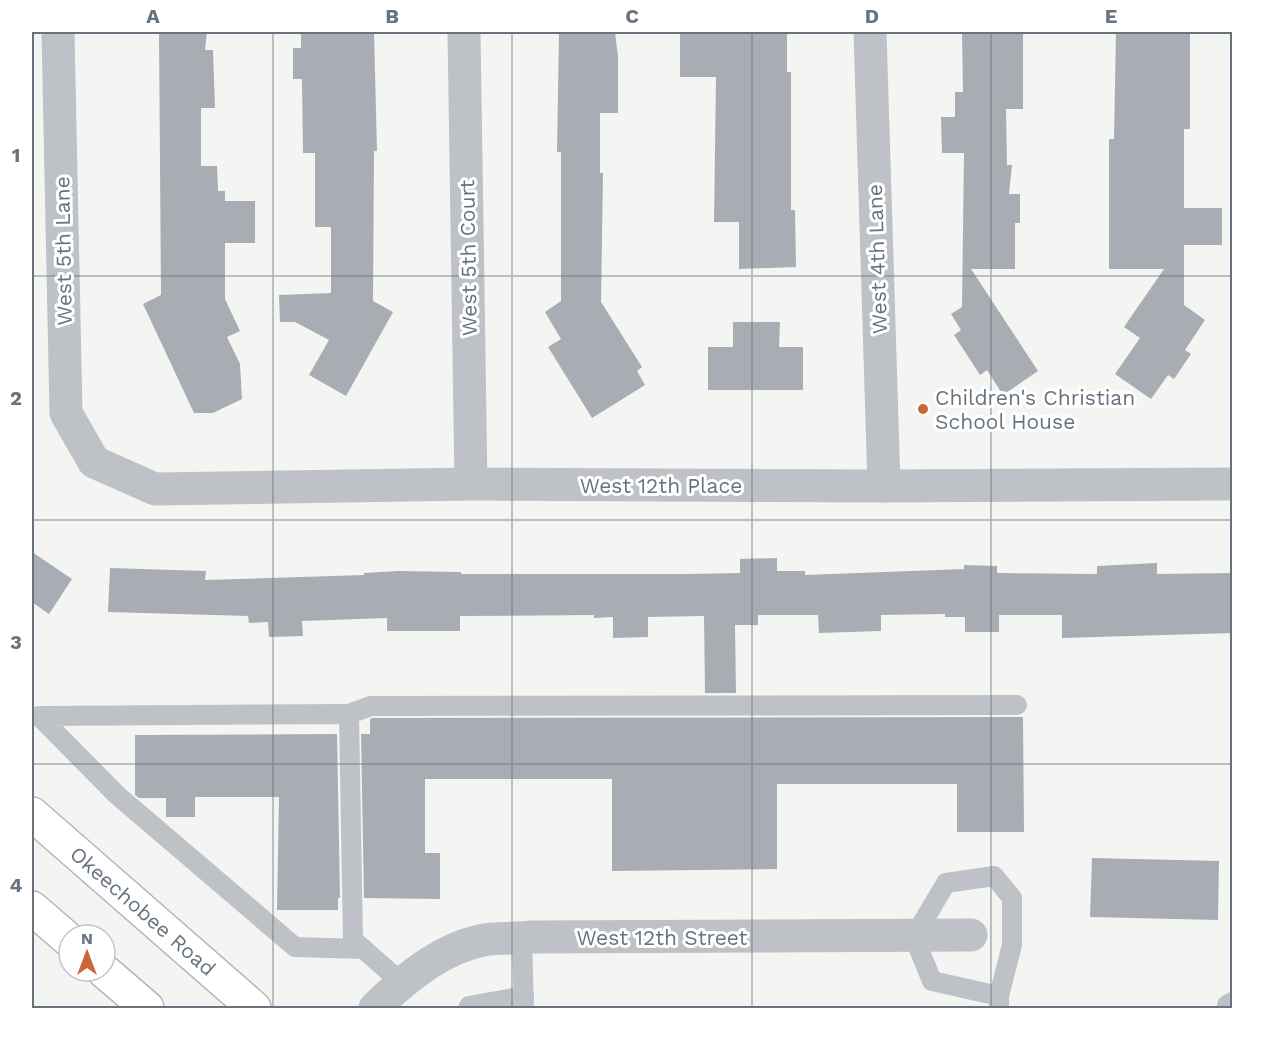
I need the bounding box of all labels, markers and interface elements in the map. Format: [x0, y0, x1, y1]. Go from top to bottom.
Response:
text: A [146, 4, 160, 28]
text: B [385, 4, 399, 28]
text: C [625, 4, 639, 28]
text: D [865, 4, 879, 28]
text: E [1105, 4, 1117, 28]
text: 1 [12, 143, 20, 167]
street label: West 5th Lane [49, 176, 77, 326]
street label: West 5th Court [454, 179, 482, 336]
street label: West 4th Lane [862, 184, 892, 334]
place label: Children's Christian School House [935, 385, 1135, 434]
text: 2 [10, 386, 22, 410]
marker: Children's Christian School House [916, 402, 930, 416]
street label: West 12th Place [580, 473, 742, 498]
text: 3 [10, 630, 22, 654]
street label: Okeechobee Road [65, 841, 221, 981]
text: 4 [10, 873, 23, 897]
north arrow [57, 923, 117, 983]
street label: West 12th Street [577, 925, 748, 950]
text: N [81, 929, 93, 948]

